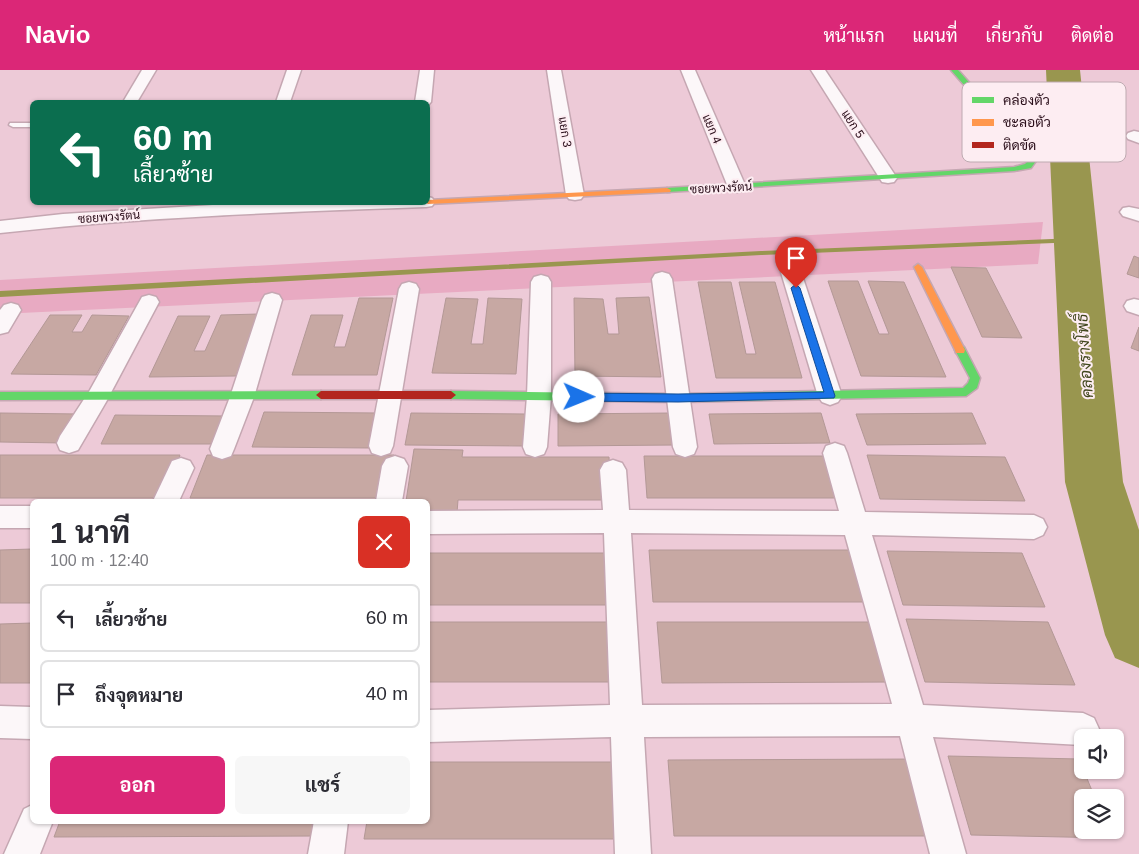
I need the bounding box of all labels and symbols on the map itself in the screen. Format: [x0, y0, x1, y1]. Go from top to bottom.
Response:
legend [962, 82, 1126, 162]
text: คล่องตัว [1003, 92, 1050, 108]
street label: แยก 5 [839, 107, 867, 141]
street label: แยก 4 [700, 112, 725, 146]
text: ชะลอตัว [1003, 114, 1051, 130]
street label: แยก 3 [555, 116, 575, 149]
text: ติดขัด [1003, 137, 1036, 153]
street label: ซอยพวงรัตน์ [689, 178, 753, 197]
street label: ซอยพวงรัตน์ [77, 207, 141, 226]
pin [775, 237, 817, 288]
water label: คลองรางโพธิ์ [1067, 310, 1096, 399]
position arrow [552, 370, 604, 422]

